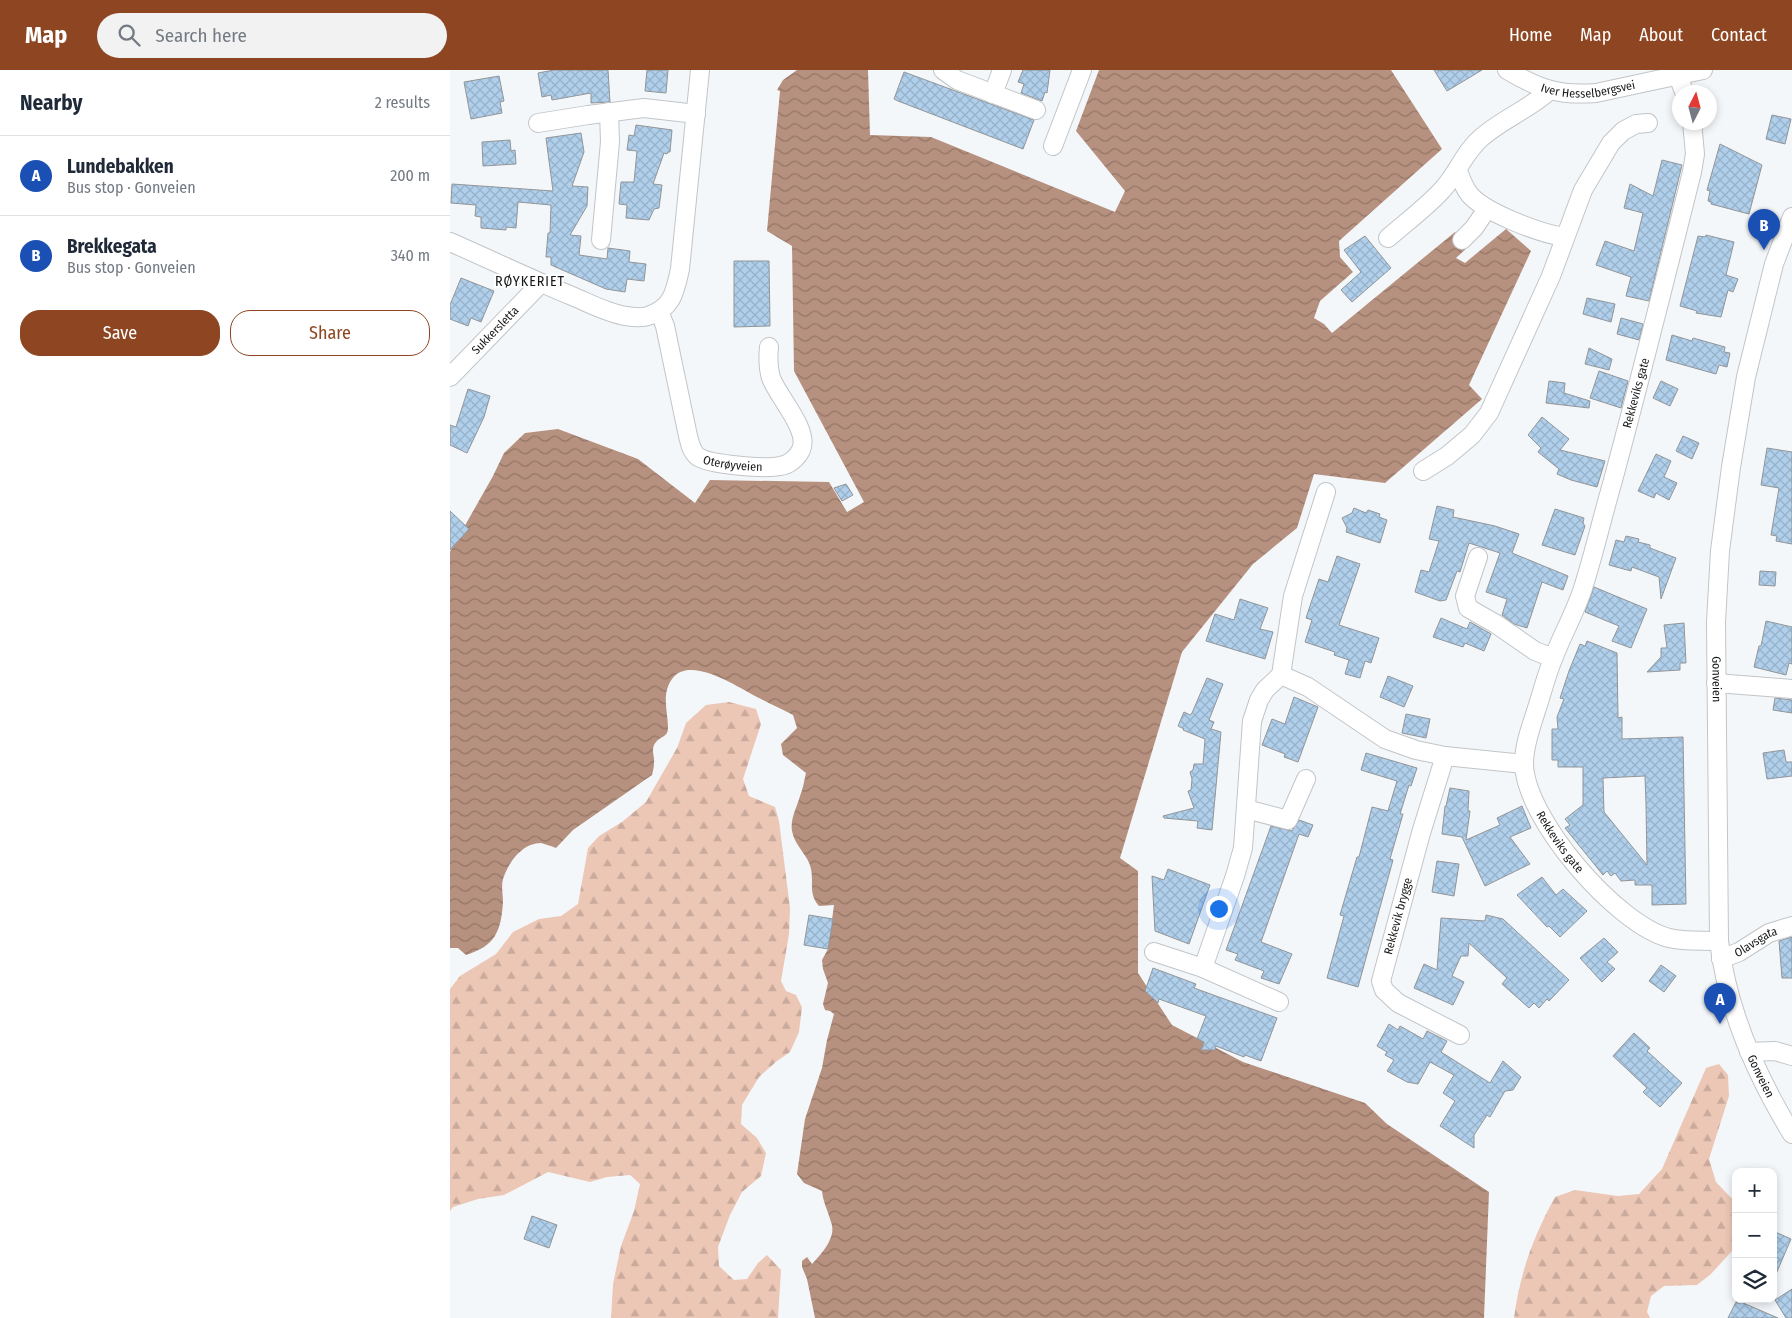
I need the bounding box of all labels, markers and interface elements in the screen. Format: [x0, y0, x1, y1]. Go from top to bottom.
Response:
search box [97, 13, 447, 58]
text: Map [25, 21, 67, 49]
icon: search [115, 21, 143, 49]
text: Search here [155, 24, 247, 47]
text: Home [1509, 24, 1552, 46]
text: Map [1580, 24, 1611, 46]
text: About [1639, 24, 1683, 46]
text: Contact [1711, 24, 1767, 46]
street label: Iver Hesselbergsvei [1539, 78, 1636, 101]
north arrow [1672, 85, 1717, 130]
text: Nearby [20, 90, 82, 116]
text: 2 results [375, 93, 430, 112]
text: Lundebakken [67, 155, 174, 178]
text: A [32, 166, 40, 185]
text: 200 m [390, 166, 430, 185]
text: Bus stop · Gonveien [67, 178, 196, 197]
pin: B [1748, 209, 1780, 250]
text: Brekkegata [67, 235, 157, 258]
text: B [32, 246, 40, 265]
text: 340 m [391, 246, 430, 265]
text: Bus stop · Gonveien [67, 258, 196, 277]
district label: RØYKERIET [495, 273, 565, 290]
street label: Sukkersletta [469, 303, 522, 357]
button: Save [20, 310, 220, 356]
button: Share [230, 310, 430, 356]
street label: Rekkeviks gate [1620, 356, 1652, 430]
street label: Oterøyveien [701, 453, 763, 474]
street label: Gonveien [1709, 656, 1724, 702]
street label: Rekkeviks gate [1533, 809, 1586, 876]
street label: Rekkevik brygge [1381, 876, 1415, 956]
your location [1206, 896, 1232, 922]
street label: Olavsgata [1733, 924, 1779, 960]
pin: A [1704, 983, 1736, 1024]
street label: Gonveien [1745, 1053, 1777, 1100]
map controls [1732, 1168, 1777, 1303]
button: + [1732, 1168, 1777, 1213]
button: − [1732, 1213, 1777, 1258]
button: layers [1732, 1258, 1777, 1303]

